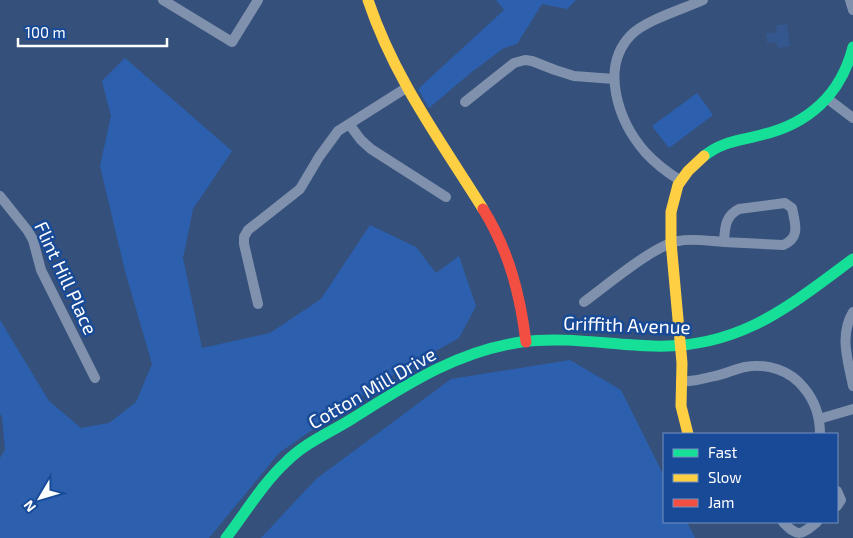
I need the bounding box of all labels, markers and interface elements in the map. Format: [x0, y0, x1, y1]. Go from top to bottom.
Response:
scale bar [18, 15, 166, 47]
text: 100 m [25, 23, 66, 41]
street label: Flint Hill Place [30, 218, 103, 338]
street label: Griffith Avenue [563, 311, 691, 338]
street label: Cotton Mill Drive [304, 342, 440, 433]
legend [663, 433, 838, 523]
text: Fast [708, 443, 738, 461]
text: Slow [708, 468, 742, 486]
north arrow [15, 473, 65, 523]
text: Jam [708, 493, 734, 511]
text: N [20, 497, 39, 516]

